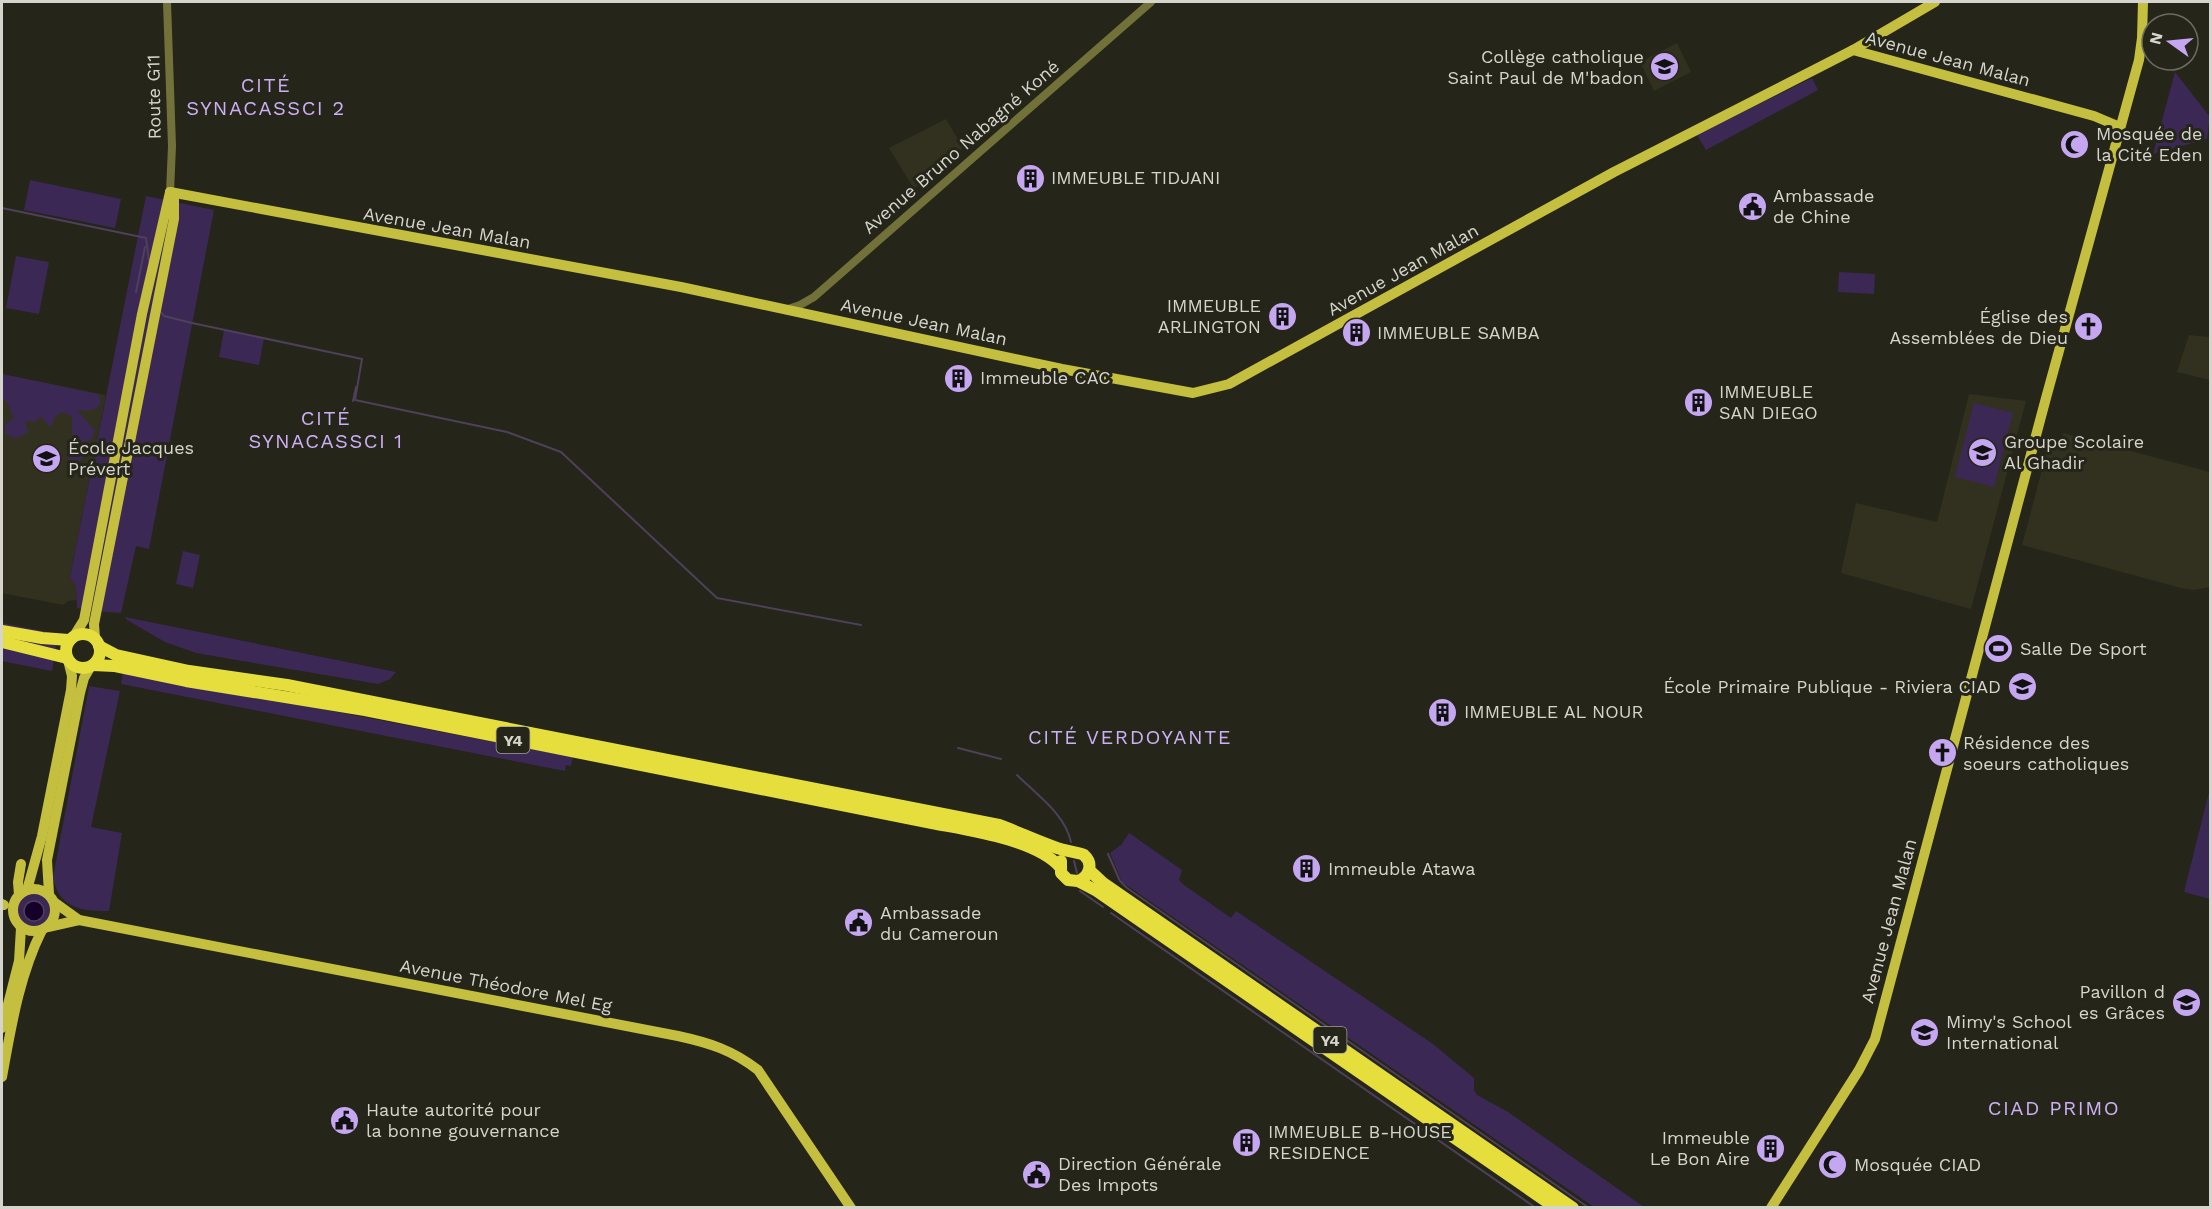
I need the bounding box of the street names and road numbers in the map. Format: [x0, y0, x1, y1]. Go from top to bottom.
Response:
street label: Avenue Jean Malan [1864, 26, 2033, 91]
street label: Route G11 [142, 54, 165, 140]
street label: Avenue Bruno Nabagné Koné [858, 56, 1063, 238]
street label: Avenue Jean Malan [362, 202, 532, 253]
street label: Avenue Jean Malan [1324, 219, 1482, 320]
street label: Avenue Jean Malan [839, 294, 1009, 349]
road number: Y4 [496, 727, 530, 753]
street label: Avenue Jean Malan [1856, 836, 1921, 1005]
street label: Avenue Théodore Mel Eg [398, 955, 614, 1016]
road number: Y4 [1314, 1027, 1346, 1053]

